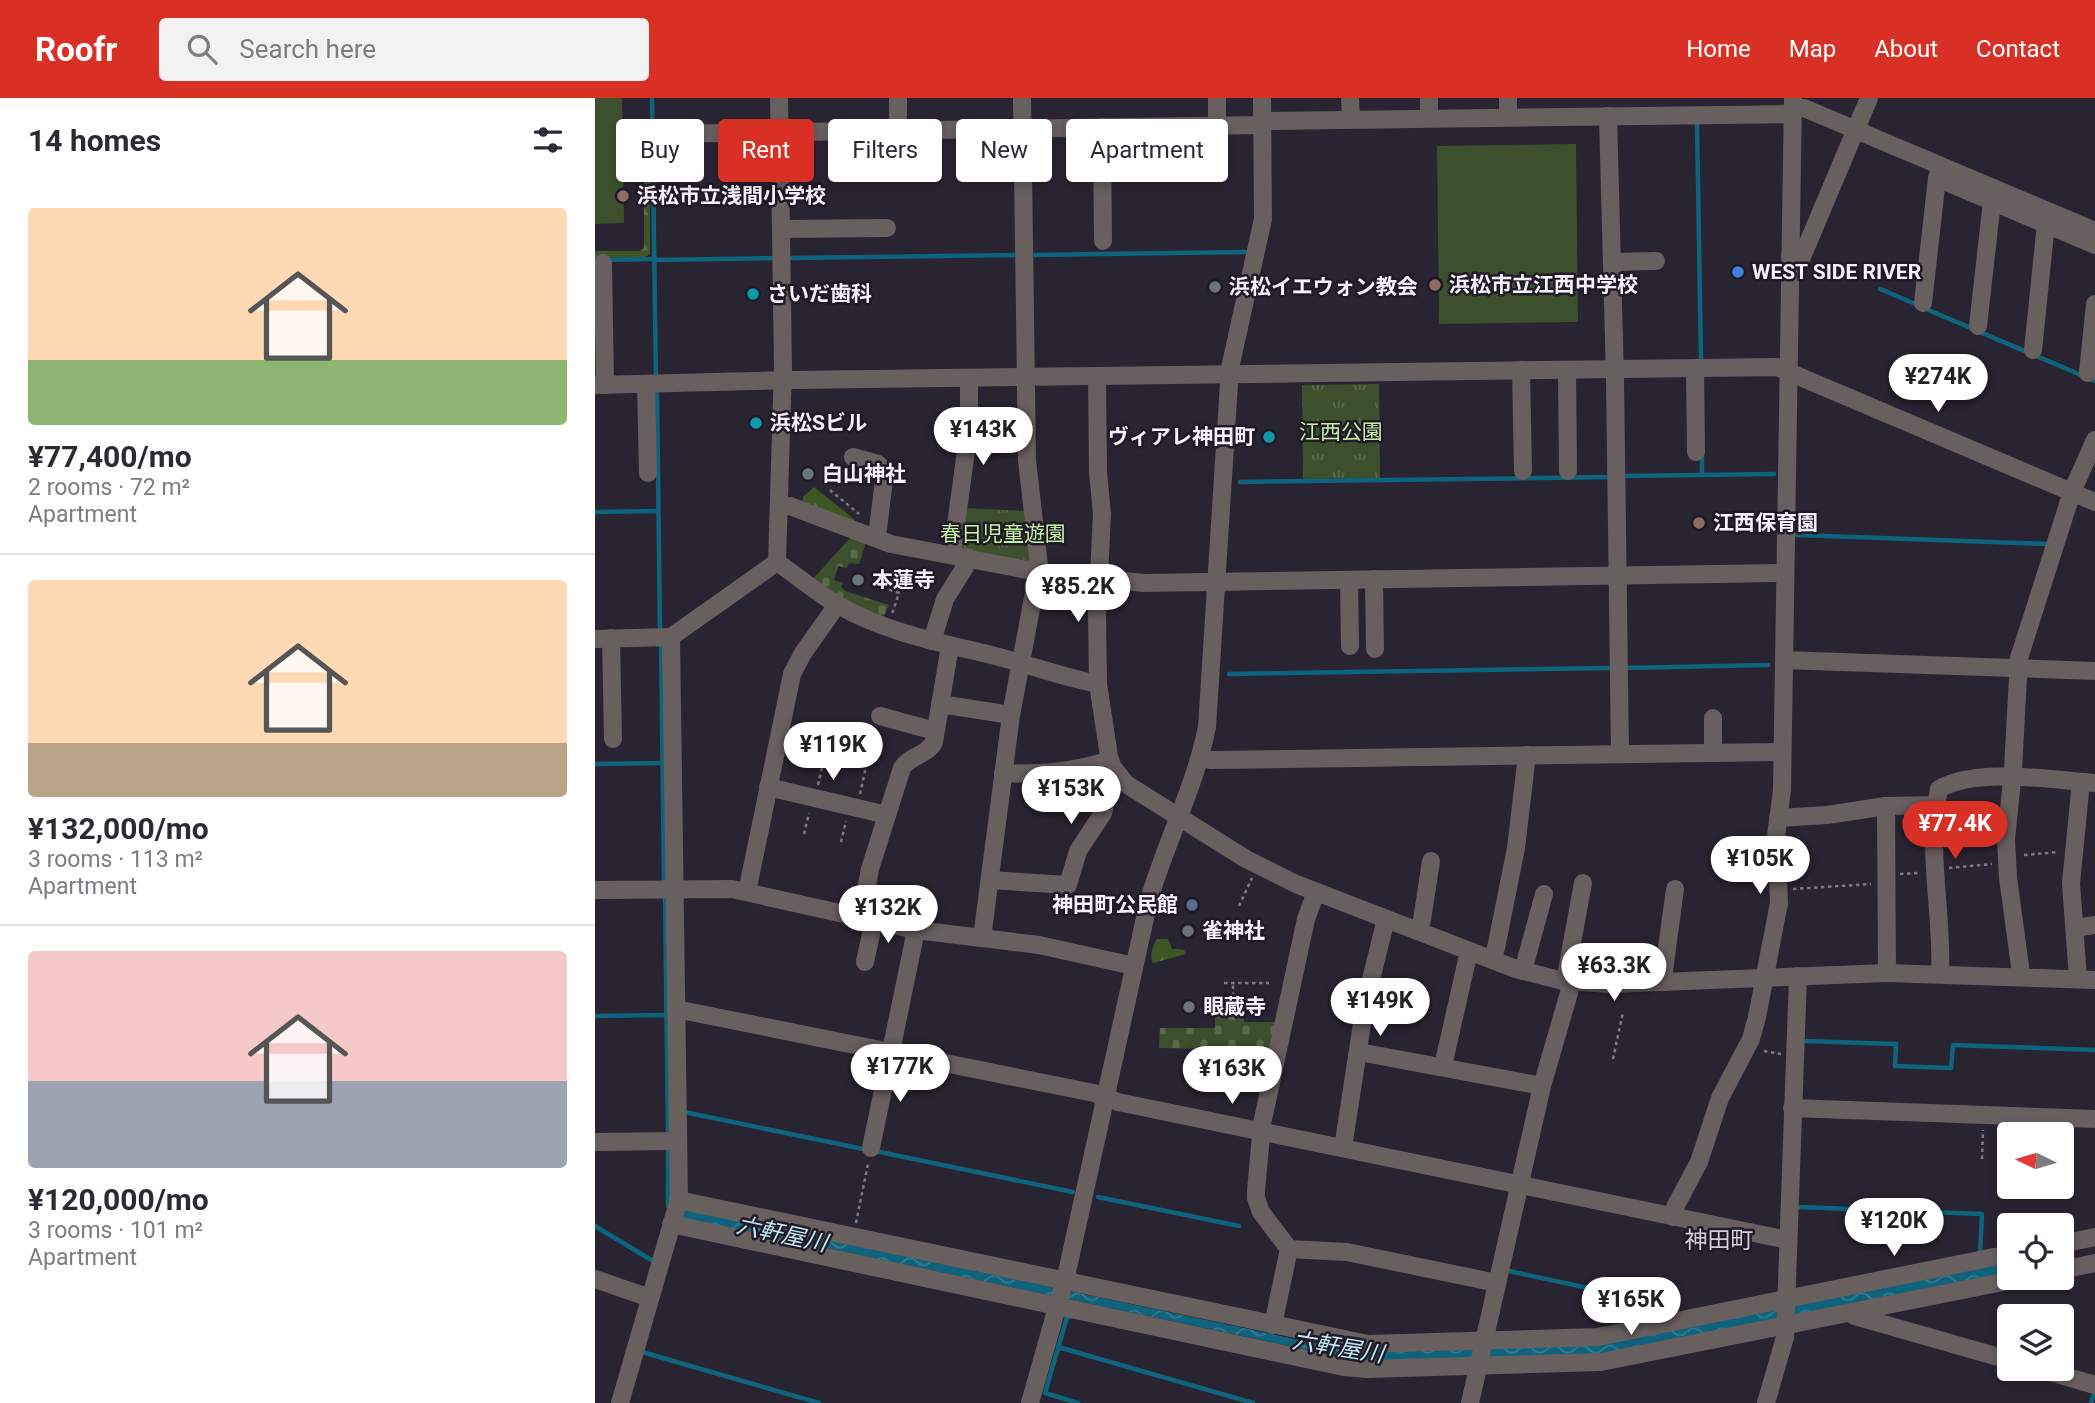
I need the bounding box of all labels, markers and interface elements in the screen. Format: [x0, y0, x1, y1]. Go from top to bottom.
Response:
search box [159, 18, 649, 81]
text: Roofr [35, 30, 117, 69]
icon: search [183, 30, 221, 68]
text: Search here [239, 34, 376, 64]
text: Home [1686, 35, 1751, 63]
text: Map [1789, 35, 1836, 63]
text: About [1874, 35, 1938, 63]
text: Contact [1976, 35, 2060, 63]
chip: Buy [616, 119, 704, 182]
chip: Rent [718, 119, 814, 182]
chip: Filters [828, 119, 942, 182]
chip: New [956, 119, 1052, 182]
chip: Apartment [1066, 119, 1228, 182]
icon: filters [529, 121, 567, 159]
text: 14 homes [28, 123, 161, 158]
place label: 浜松市立浅間小学校 [637, 184, 826, 208]
marker: 浜松市立浅間小学校 [615, 188, 631, 204]
icon: home [235, 253, 361, 379]
place label: WEST SIDE RIVER [1752, 260, 1921, 284]
marker: WEST SIDE RIVER [1730, 264, 1746, 280]
place label: 浜松市立江西中学校 [1449, 273, 1638, 297]
place label: 浜松イエウォン教会 [1229, 275, 1418, 299]
marker: 浜松市立江西中学校 [1427, 277, 1443, 293]
marker: 浜松イエウォン教会 [1207, 279, 1223, 295]
place label: さいだ歯科 [767, 282, 872, 306]
marker: さいだ歯科 [745, 286, 761, 302]
pin: ¥274K [1889, 354, 1987, 414]
text: ¥274K [1905, 363, 1971, 390]
pin: ¥143K [934, 408, 1032, 467]
place label: 浜松Sビル [770, 411, 867, 435]
marker: 浜松Sビル [748, 415, 764, 431]
text: ¥143K [950, 416, 1016, 443]
park label: 江西公園 [1299, 420, 1383, 444]
place label: ヴィアレ神田町 [1108, 425, 1255, 449]
marker: ヴィアレ神田町 [1261, 429, 1277, 445]
text: ¥77,400/mo [28, 439, 192, 474]
place label: 白山神社 [822, 462, 906, 486]
marker: 白山神社 [800, 466, 816, 482]
text: 2 rooms · 72 m² [28, 474, 190, 501]
text: Apartment [28, 501, 137, 528]
place label: 江西保育園 [1713, 511, 1818, 535]
marker: 江西保育園 [1691, 515, 1707, 531]
park label: 春日児童遊園 [940, 522, 1066, 546]
pin: ¥85.2K [1021, 564, 1135, 624]
place label: 本蓮寺 [872, 568, 935, 592]
marker: 本蓮寺 [850, 572, 866, 588]
text: ¥85.2K [1041, 573, 1115, 600]
icon: home [235, 625, 361, 751]
pin: ¥119K [784, 722, 882, 782]
text: ¥119K [800, 731, 866, 758]
pin: ¥153K [1022, 766, 1120, 826]
text: ¥153K [1038, 775, 1104, 802]
pin: ¥77.4K [1898, 802, 2012, 861]
text: ¥77.4K [1918, 810, 1992, 837]
text: ¥132,000/mo [28, 811, 209, 846]
pin: ¥105K [1711, 836, 1809, 896]
text: ¥105K [1727, 845, 1793, 872]
text: 3 rooms · 113 m² [28, 846, 203, 873]
text: Apartment [28, 873, 137, 900]
pin: ¥132K [839, 886, 937, 945]
place label: 神田町公民館 [1052, 893, 1178, 917]
text: ¥132K [855, 894, 921, 921]
marker: 神田町公民館 [1184, 897, 1200, 913]
place label: 雀神社 [1202, 919, 1265, 943]
marker: 雀神社 [1180, 923, 1196, 939]
pin: ¥63.3K [1557, 944, 1671, 1003]
text: ¥63.3K [1577, 952, 1651, 979]
pin: ¥149K [1331, 978, 1429, 1038]
text: ¥149K [1347, 987, 1413, 1014]
place label: 眼蔵寺 [1203, 995, 1266, 1019]
icon: home [235, 996, 361, 1122]
marker: 眼蔵寺 [1181, 999, 1197, 1015]
pin: ¥177K [851, 1044, 949, 1104]
pin: ¥163K [1183, 1046, 1281, 1106]
text: ¥177K [867, 1053, 933, 1080]
text: ¥163K [1199, 1055, 1265, 1082]
north arrow [1997, 1122, 2074, 1199]
map controls [1997, 1122, 2074, 1381]
text: ¥120,000/mo [28, 1182, 209, 1217]
pin: ¥120K [1845, 1198, 1943, 1258]
text: ¥120K [1861, 1207, 1927, 1234]
water label: 六軒屋川 [734, 1212, 833, 1258]
button: locate [1997, 1213, 2074, 1290]
text: 3 rooms · 101 m² [28, 1217, 203, 1244]
district label: 神田町 [1685, 1227, 1754, 1254]
text: Apartment [28, 1244, 137, 1271]
pin: ¥165K [1582, 1278, 1680, 1337]
text: ¥165K [1598, 1286, 1664, 1313]
button: layers [1997, 1304, 2074, 1381]
water label: 六軒屋川 [1290, 1327, 1388, 1368]

